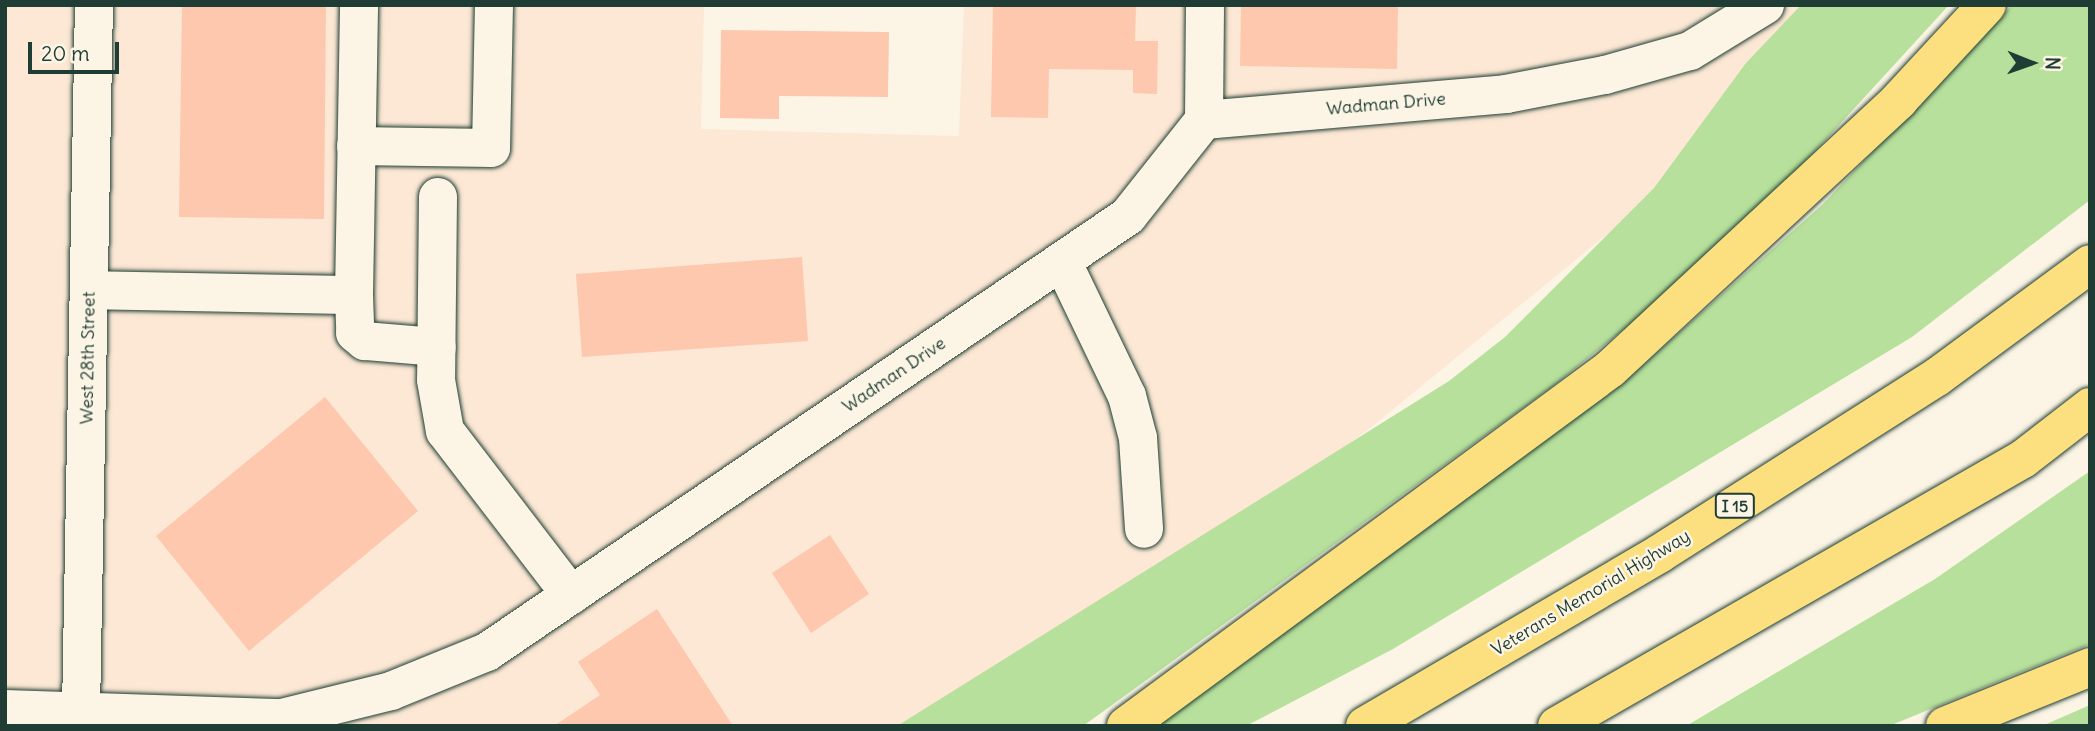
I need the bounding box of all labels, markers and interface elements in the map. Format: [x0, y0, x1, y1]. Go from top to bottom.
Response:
scale bar [32, 28, 122, 72]
north arrow [1997, 28, 2067, 98]
text: 20 m [41, 40, 90, 67]
text: N [2041, 57, 2065, 70]
street label: Wadman Drive [1325, 88, 1447, 120]
street label: West 28th Street [76, 291, 100, 425]
street label: Wadman Drive [838, 333, 950, 417]
road number: I 15 [1714, 494, 1756, 519]
street label: Veterans Memorial Highway [1488, 525, 1694, 661]

